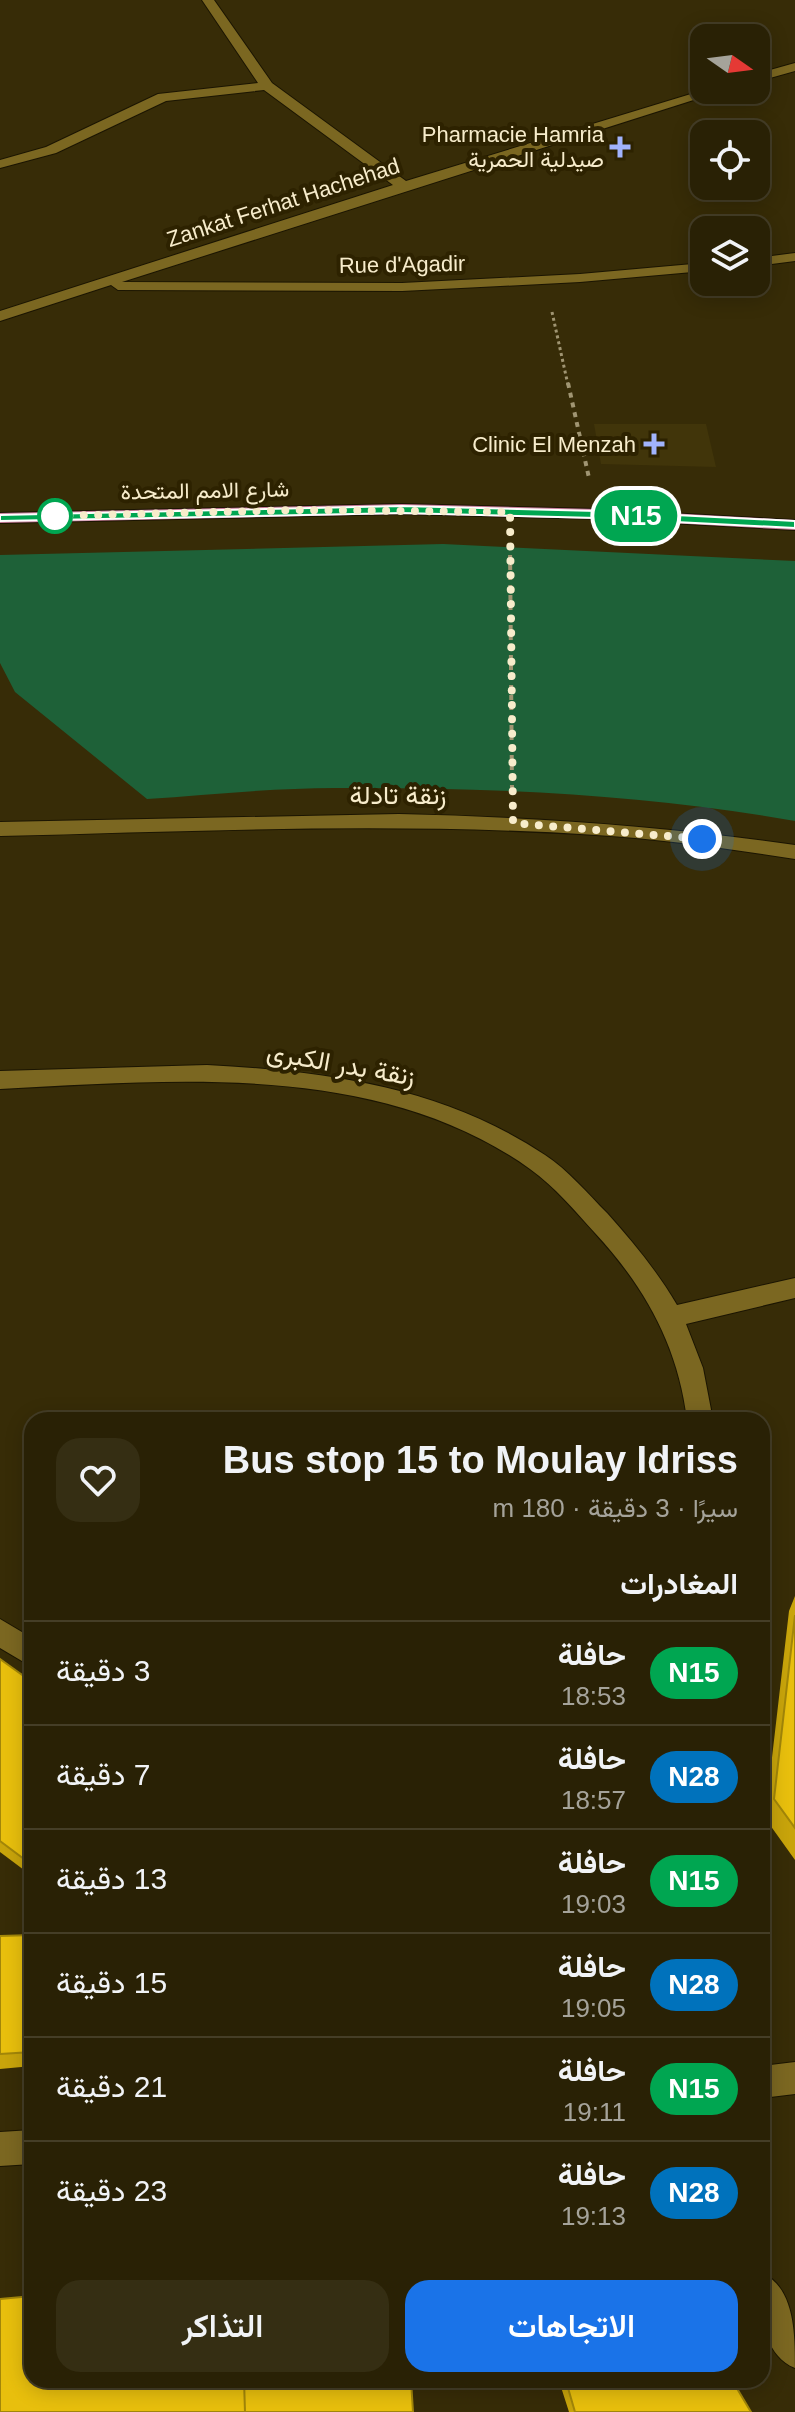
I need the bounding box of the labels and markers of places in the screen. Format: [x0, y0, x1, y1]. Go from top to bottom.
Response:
place label: Pharmacie Hamria صيدلية الحمرية [422, 122, 605, 173]
marker: Pharmacie Hamria صيدلية الحمرية [611, 138, 629, 156]
place label: Clinic El Menzah [472, 432, 636, 457]
marker: Clinic El Menzah [643, 433, 665, 455]
unlabelled marker [38, 499, 72, 533]

